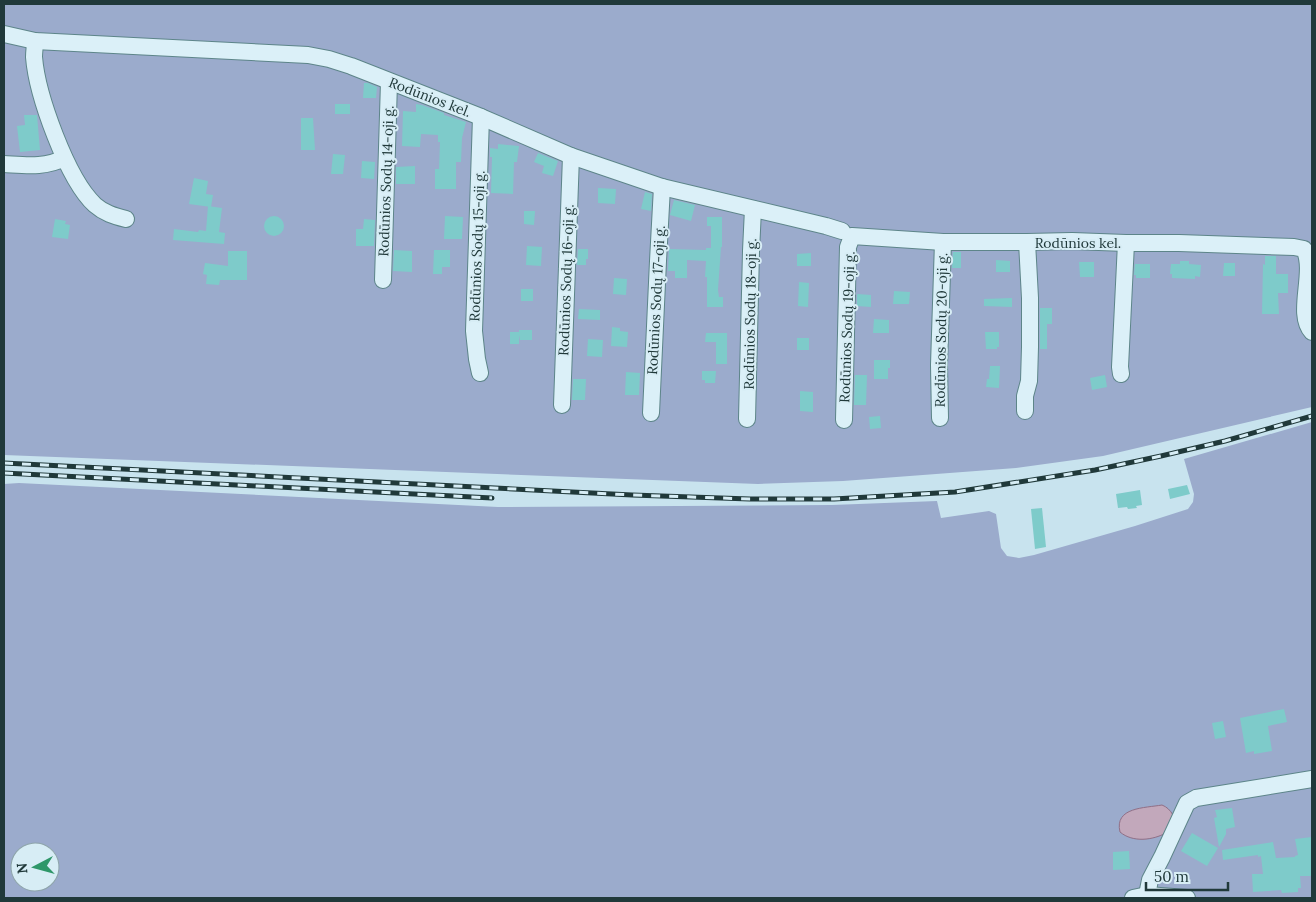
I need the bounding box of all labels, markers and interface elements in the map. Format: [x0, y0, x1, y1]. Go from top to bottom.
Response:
street label: Rodūnios kel. [386, 73, 474, 121]
street label: Rodūnios Sodų 14-oji g. [374, 105, 398, 257]
street label: Rodūnios Sodų 15-oji g. [465, 170, 489, 322]
street label: Rodūnios Sodų 16-oji g. [554, 204, 578, 356]
street label: Rodūnios Sodų 17-oji g. [643, 225, 669, 375]
street label: Rodūnios kel. [1035, 234, 1121, 252]
street label: Rodūnios Sodų 18-oji g. [740, 238, 760, 390]
street label: Rodūnios Sodų 19-oji g. [835, 251, 859, 403]
street label: Rodūnios Sodų 20-oji g. [931, 253, 951, 407]
north arrow [10, 842, 60, 892]
scale bar [1146, 860, 1228, 892]
text: N [13, 862, 32, 875]
text: 50 m [1154, 867, 1189, 886]

